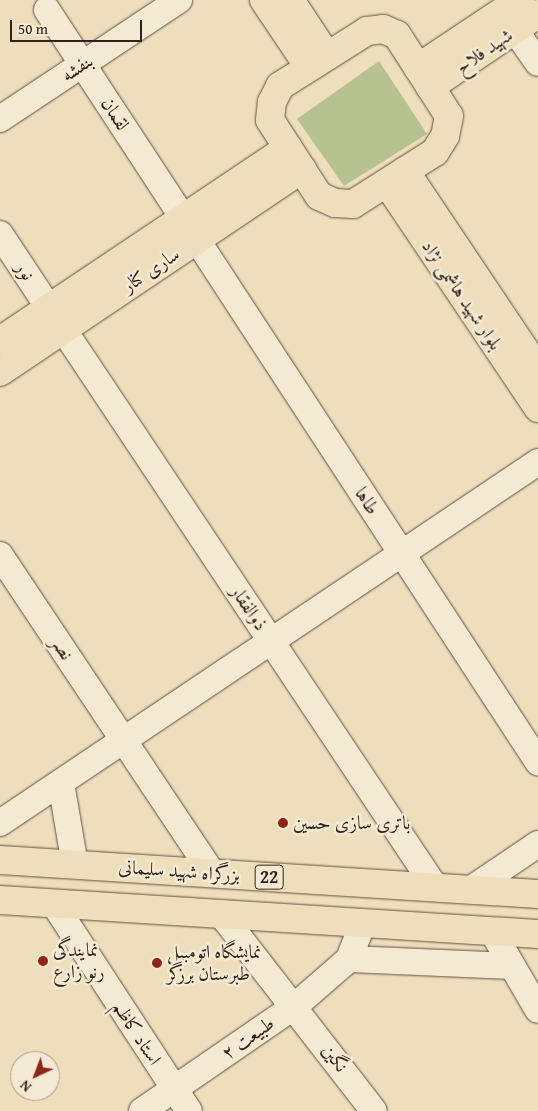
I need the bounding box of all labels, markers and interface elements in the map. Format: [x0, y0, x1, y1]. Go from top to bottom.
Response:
scale bar [12, 10, 145, 42]
text: 50 m [18, 18, 48, 39]
street label: شهید فلاح [451, 24, 517, 78]
street label: بنفشه [57, 49, 97, 87]
street label: لقمان [96, 93, 134, 135]
street label: بلوار شهید هاشمی نژاد [417, 236, 507, 354]
street label: ساری کنار [118, 243, 184, 297]
street label: نور [11, 257, 39, 285]
street label: طاها [350, 483, 384, 519]
street label: ذوالفقار [226, 581, 272, 635]
street label: نصر [46, 632, 78, 664]
place label: باتری سازی حسین [293, 812, 410, 834]
marker: باتری سازی حسین [277, 817, 289, 829]
street label: بزرگراه شهید سلیمانی [118, 855, 240, 887]
road number: 22 [254, 862, 284, 892]
place label: نمایندگی رنو زارع [53, 939, 104, 983]
place label: نمایشگاه اتومبیل طبرستان برزگر [167, 941, 261, 985]
marker: نمایندگی رنو زارع [37, 955, 49, 967]
marker: نمایشگاه اتومبیل طبرستان برزگر [151, 957, 163, 969]
street label: استاد کاظم [108, 997, 166, 1069]
street label: طبیعت ۲ [217, 1012, 279, 1064]
street label: نگین [317, 1039, 353, 1077]
north arrow [10, 1051, 60, 1101]
text: N [15, 1076, 36, 1097]

